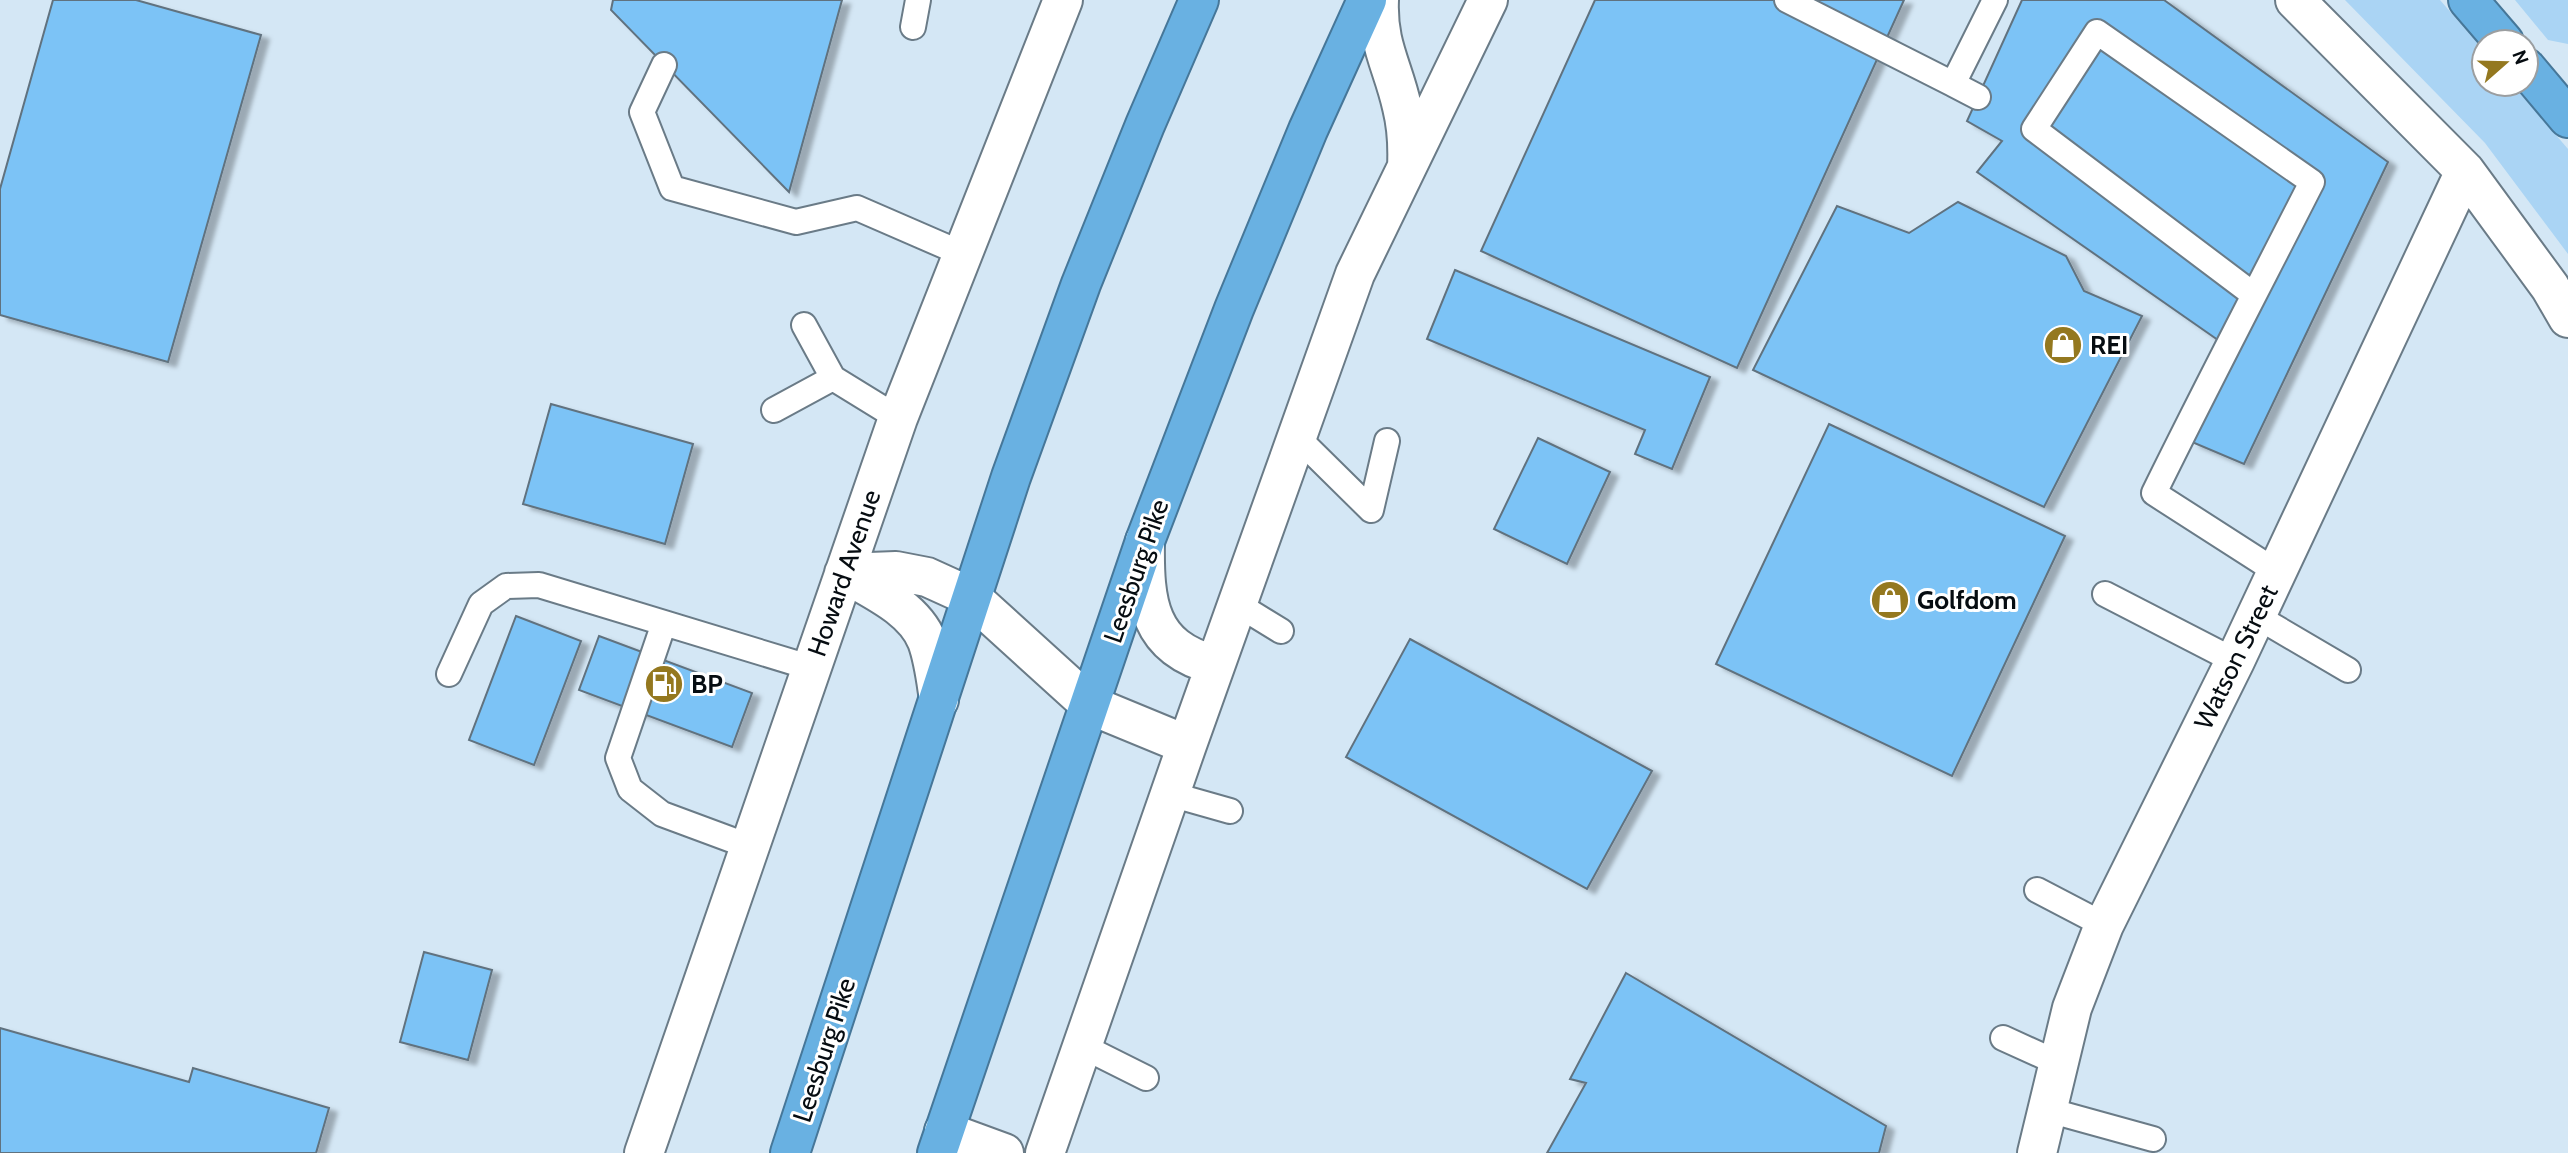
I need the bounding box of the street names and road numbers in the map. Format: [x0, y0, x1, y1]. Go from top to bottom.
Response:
street label: Howard Avenue [801, 486, 887, 660]
street label: Leesburg Pike [1097, 495, 1175, 647]
street label: Watson Street [2187, 579, 2285, 734]
street label: Leesburg Pike [786, 974, 862, 1126]

